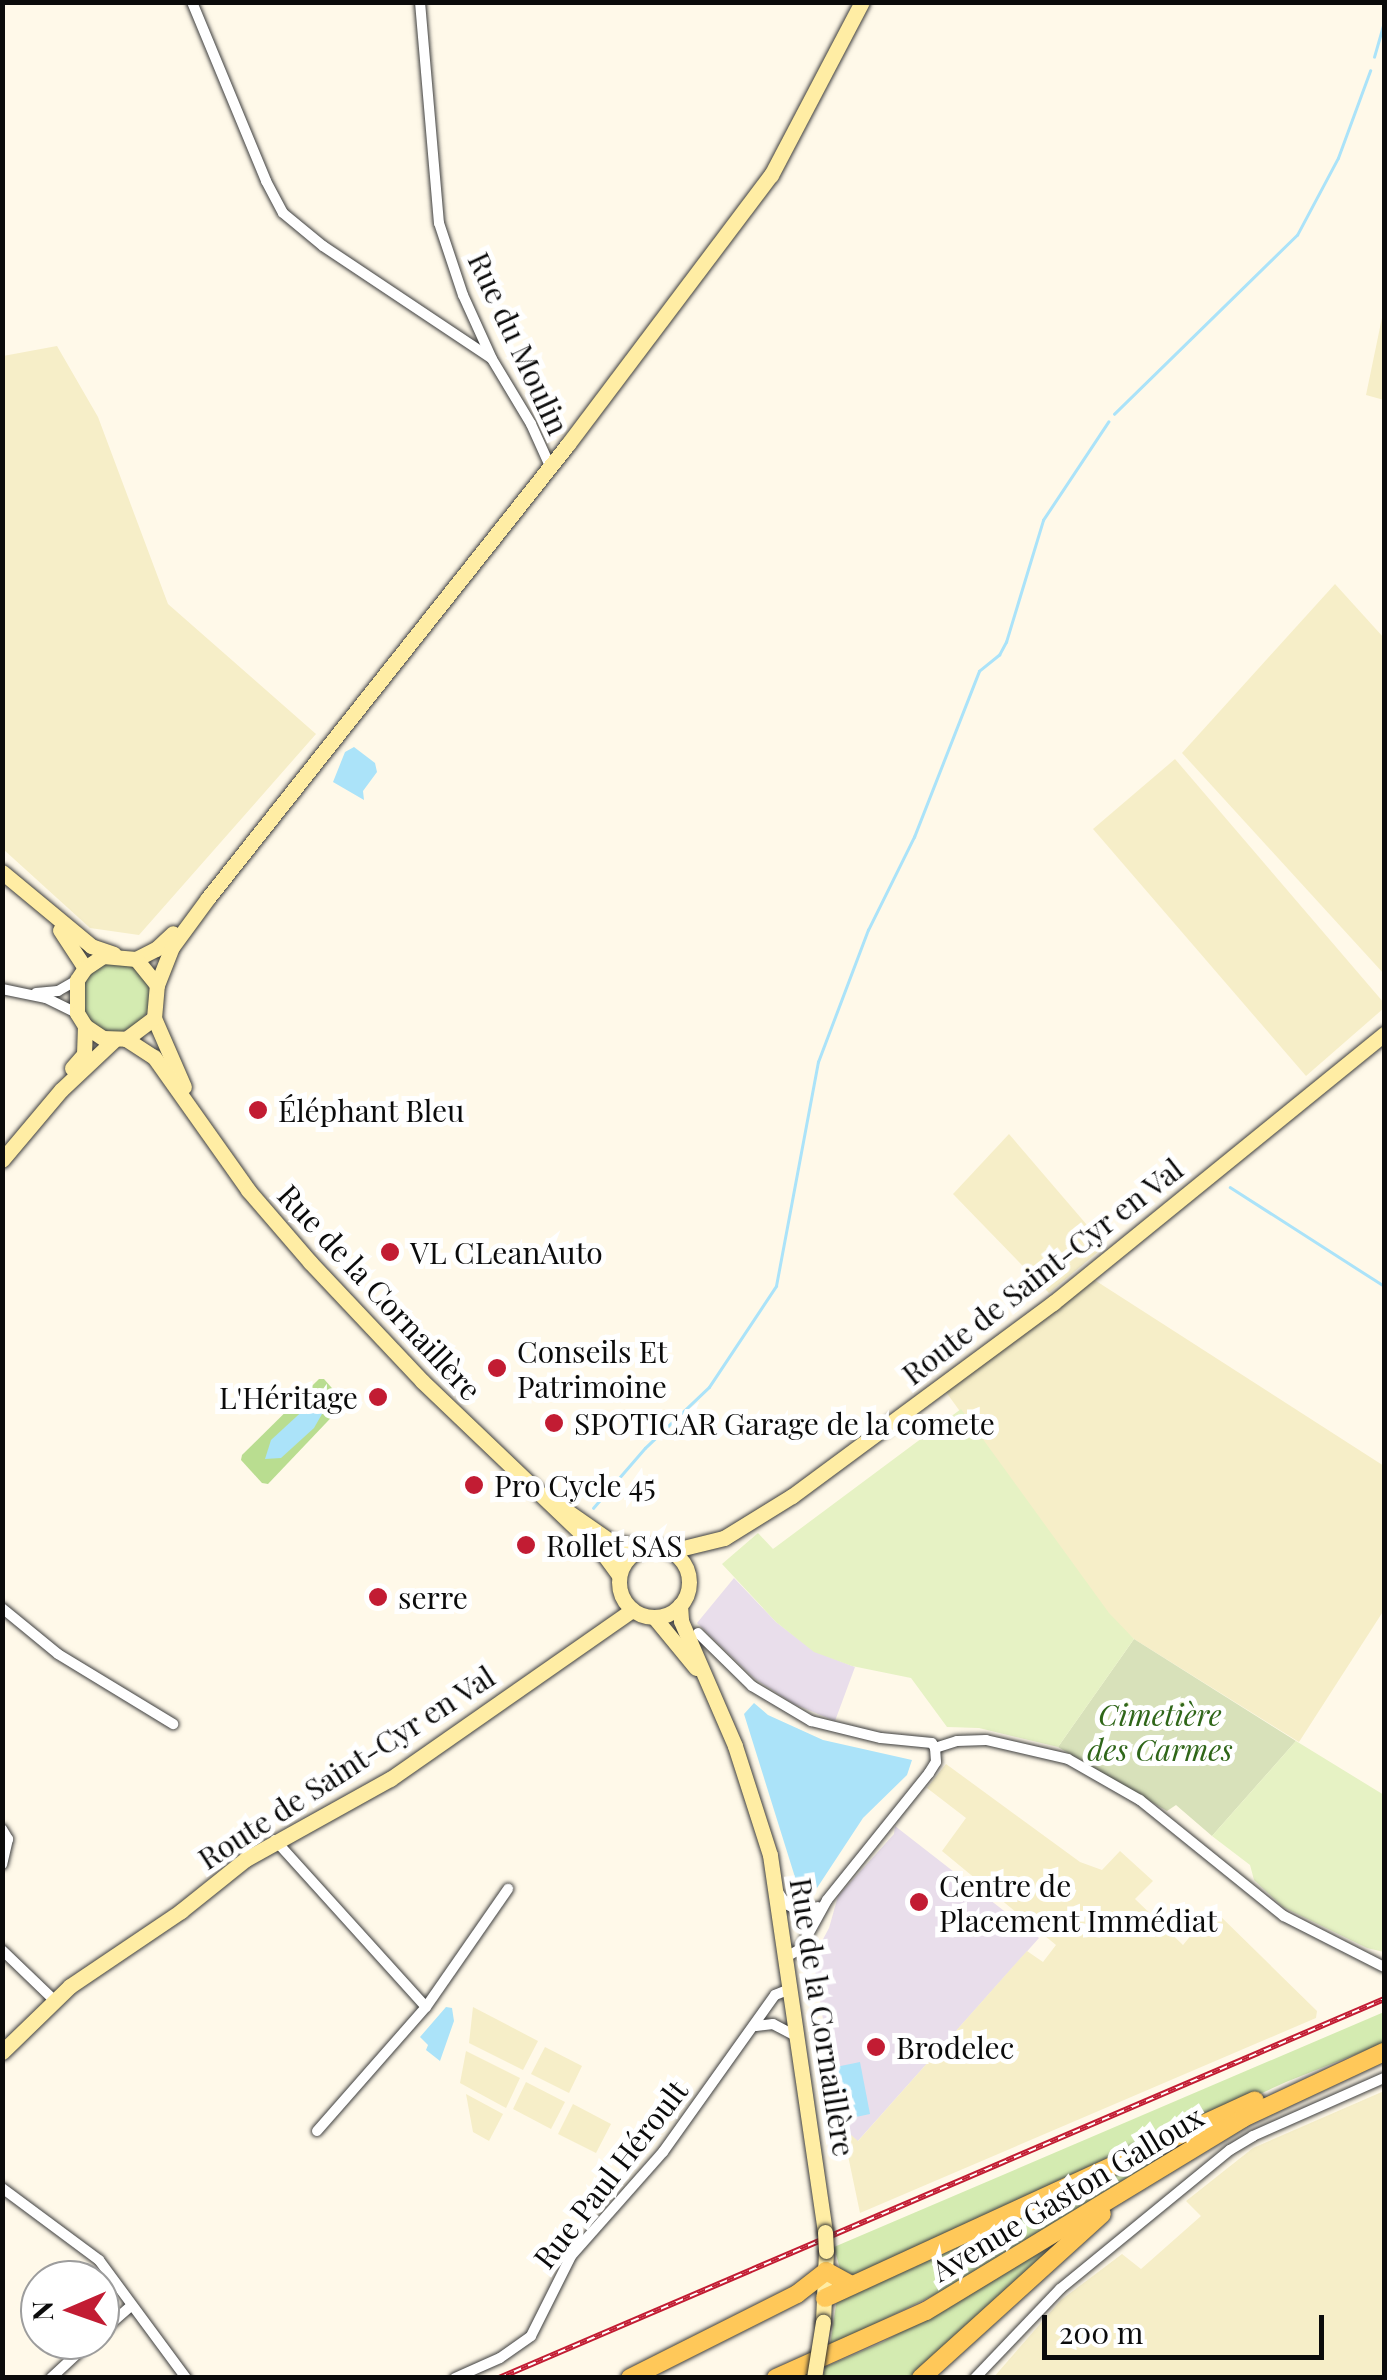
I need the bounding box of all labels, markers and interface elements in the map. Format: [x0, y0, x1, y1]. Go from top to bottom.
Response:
street label: Rue du Moulin [461, 246, 577, 440]
place label: Éléphant Bleu [278, 1092, 465, 1128]
marker: Éléphant Bleu [247, 1099, 269, 1121]
street label: Route de Saint-Cyr en Val [894, 1150, 1190, 1392]
street label: Rue de la Cornaillère [270, 1176, 490, 1408]
place label: VL CLeanAuto [410, 1234, 603, 1270]
marker: VL CLeanAuto [379, 1241, 401, 1263]
place label: Conseils Et Patrimoine [517, 1333, 668, 1404]
marker: Conseils Et Patrimoine [486, 1357, 508, 1379]
place label: L'Héritage [219, 1379, 358, 1415]
marker: L'Héritage [367, 1386, 389, 1408]
place label: SPOTICAR Garage de la comete [574, 1405, 996, 1441]
marker: SPOTICAR Garage de la comete [543, 1412, 565, 1434]
place label: Pro Cycle 45 [494, 1467, 656, 1503]
marker: Pro Cycle 45 [463, 1474, 485, 1496]
place label: Rollet SAS [546, 1527, 683, 1563]
marker: Rollet SAS [515, 1534, 537, 1556]
place label: serre [398, 1579, 468, 1615]
marker: serre [367, 1586, 389, 1608]
street label: Route de Saint-Cyr en Val [190, 1657, 502, 1877]
park label: Cimetière des Carmes [1087, 1696, 1233, 1766]
place label: Centre de Placement Immédiat [939, 1867, 1218, 1938]
street label: Rue de la Cornaillère [783, 1875, 863, 2159]
marker: Centre de Placement Immédiat [908, 1891, 930, 1913]
place label: Brodelec [896, 2029, 1014, 2065]
marker: Brodelec [865, 2036, 887, 2058]
street label: Rue Paul Héroult [525, 2073, 695, 2275]
street label: Avenue Gaston Galloux [925, 2098, 1209, 2288]
north arrow [20, 2260, 120, 2360]
scale bar [1047, 2295, 1330, 2357]
text: N [23, 2300, 60, 2322]
text: 200 m [1059, 2312, 1143, 2352]

